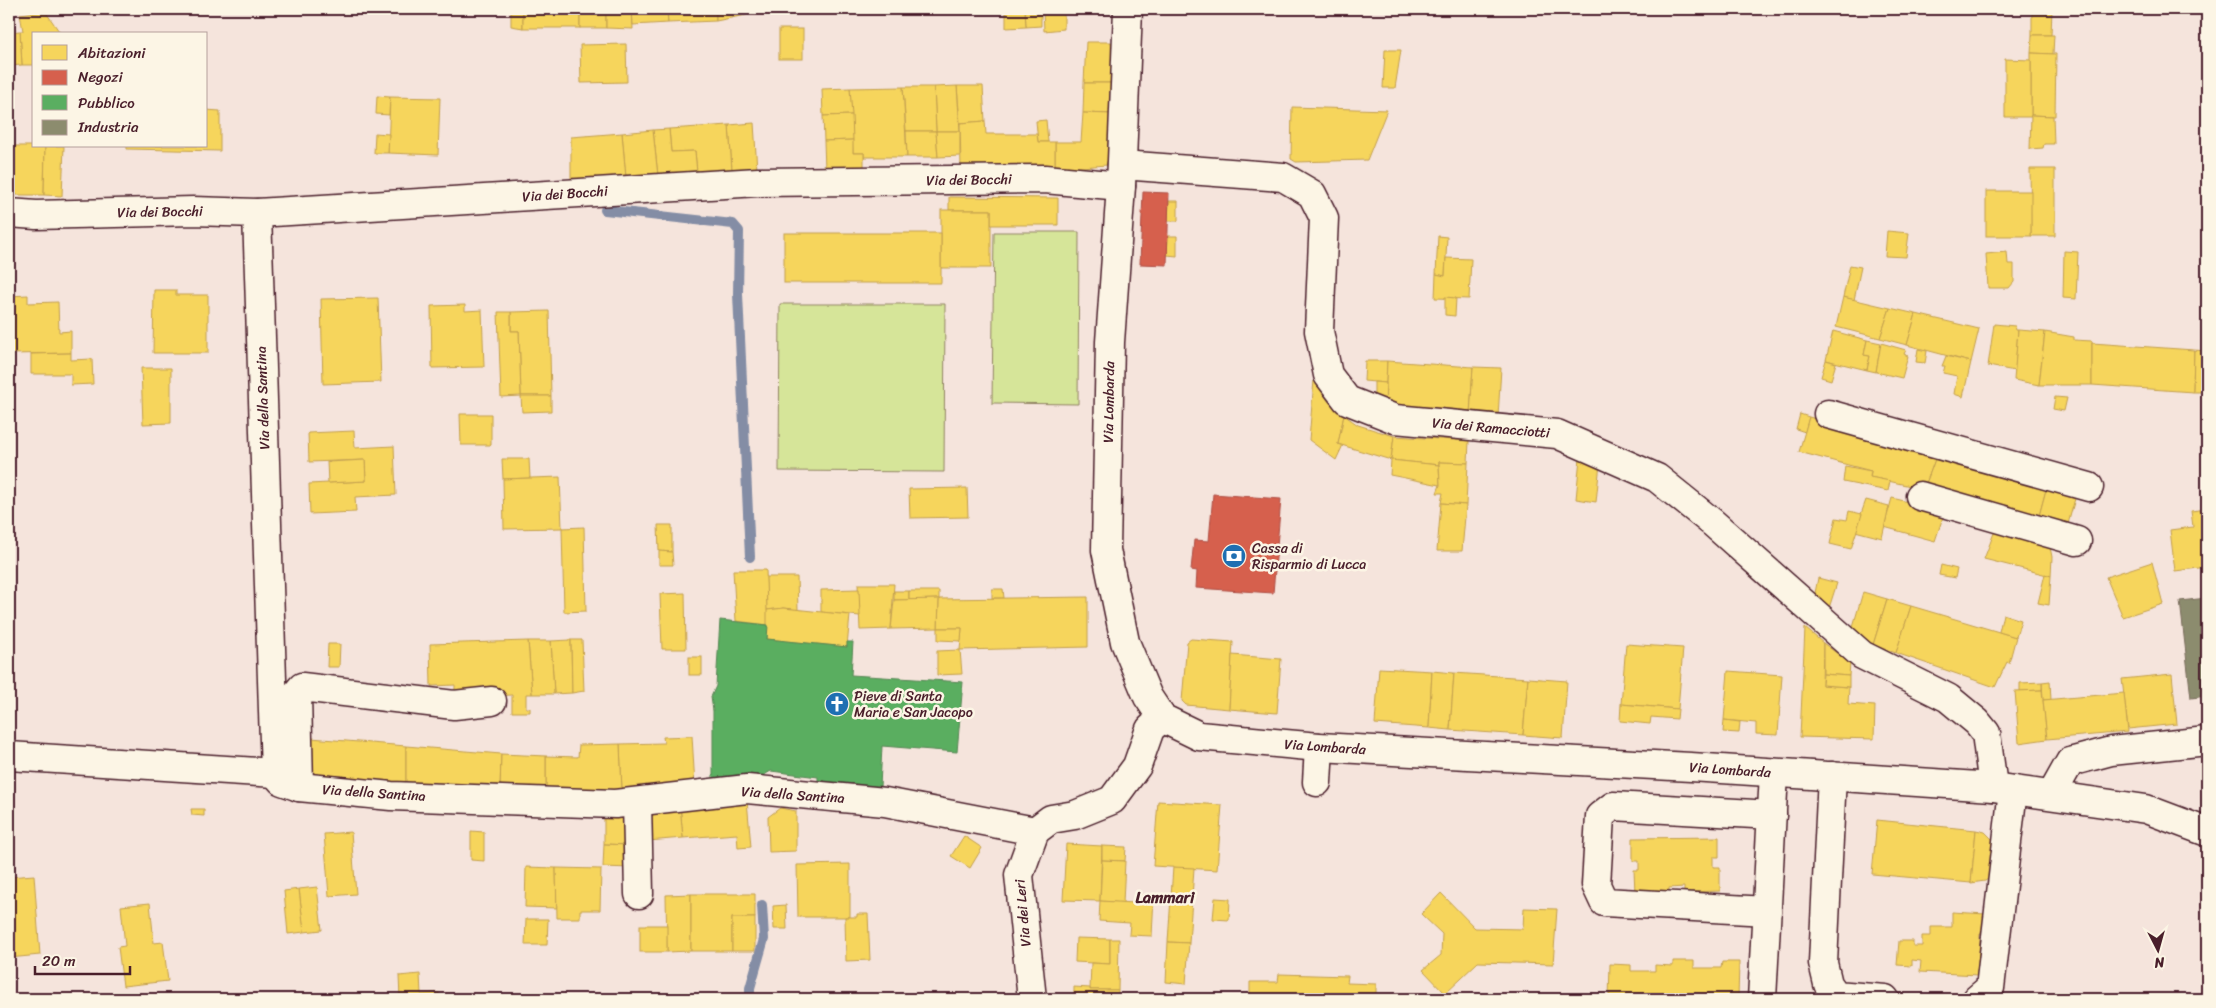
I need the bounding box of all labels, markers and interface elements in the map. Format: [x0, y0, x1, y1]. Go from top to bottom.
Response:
legend [32, 32, 208, 148]
text: Abitazioni [77, 40, 146, 66]
text: Negozi [78, 64, 123, 90]
text: Pubblico [78, 90, 135, 116]
text: Industria [77, 114, 139, 140]
street label: Via dei Bocchi [926, 167, 1013, 193]
street label: Via dei Bocchi [521, 178, 610, 209]
street label: Via dei Bocchi [117, 199, 204, 225]
street label: Via della Santina [249, 346, 277, 450]
street label: Via Lombarda [1096, 360, 1122, 443]
street label: Via dei Ramacciotti [1431, 410, 1552, 446]
place label: Cassa di Risparmio di Lucca [1252, 536, 1366, 577]
bank icon: Cassa di Risparmio di Lucca [1221, 543, 1247, 569]
place label: Pieve di Santa Maria e San Jacopo [854, 684, 973, 725]
church icon: Pieve di Santa Maria e San Jacopo [824, 691, 850, 717]
street label: Via Lombarda [1283, 732, 1368, 762]
street label: Via Lombarda [1688, 755, 1773, 785]
street label: Via della Santina [321, 777, 427, 809]
street label: Via della Santina [740, 779, 846, 811]
street label: Via dei Leri [1007, 877, 1038, 948]
district label: Lammari [1135, 883, 1195, 912]
north arrow [2134, 926, 2184, 976]
scale bar [35, 943, 130, 975]
text: 20 m [42, 948, 76, 974]
text: N [2153, 949, 2166, 975]

